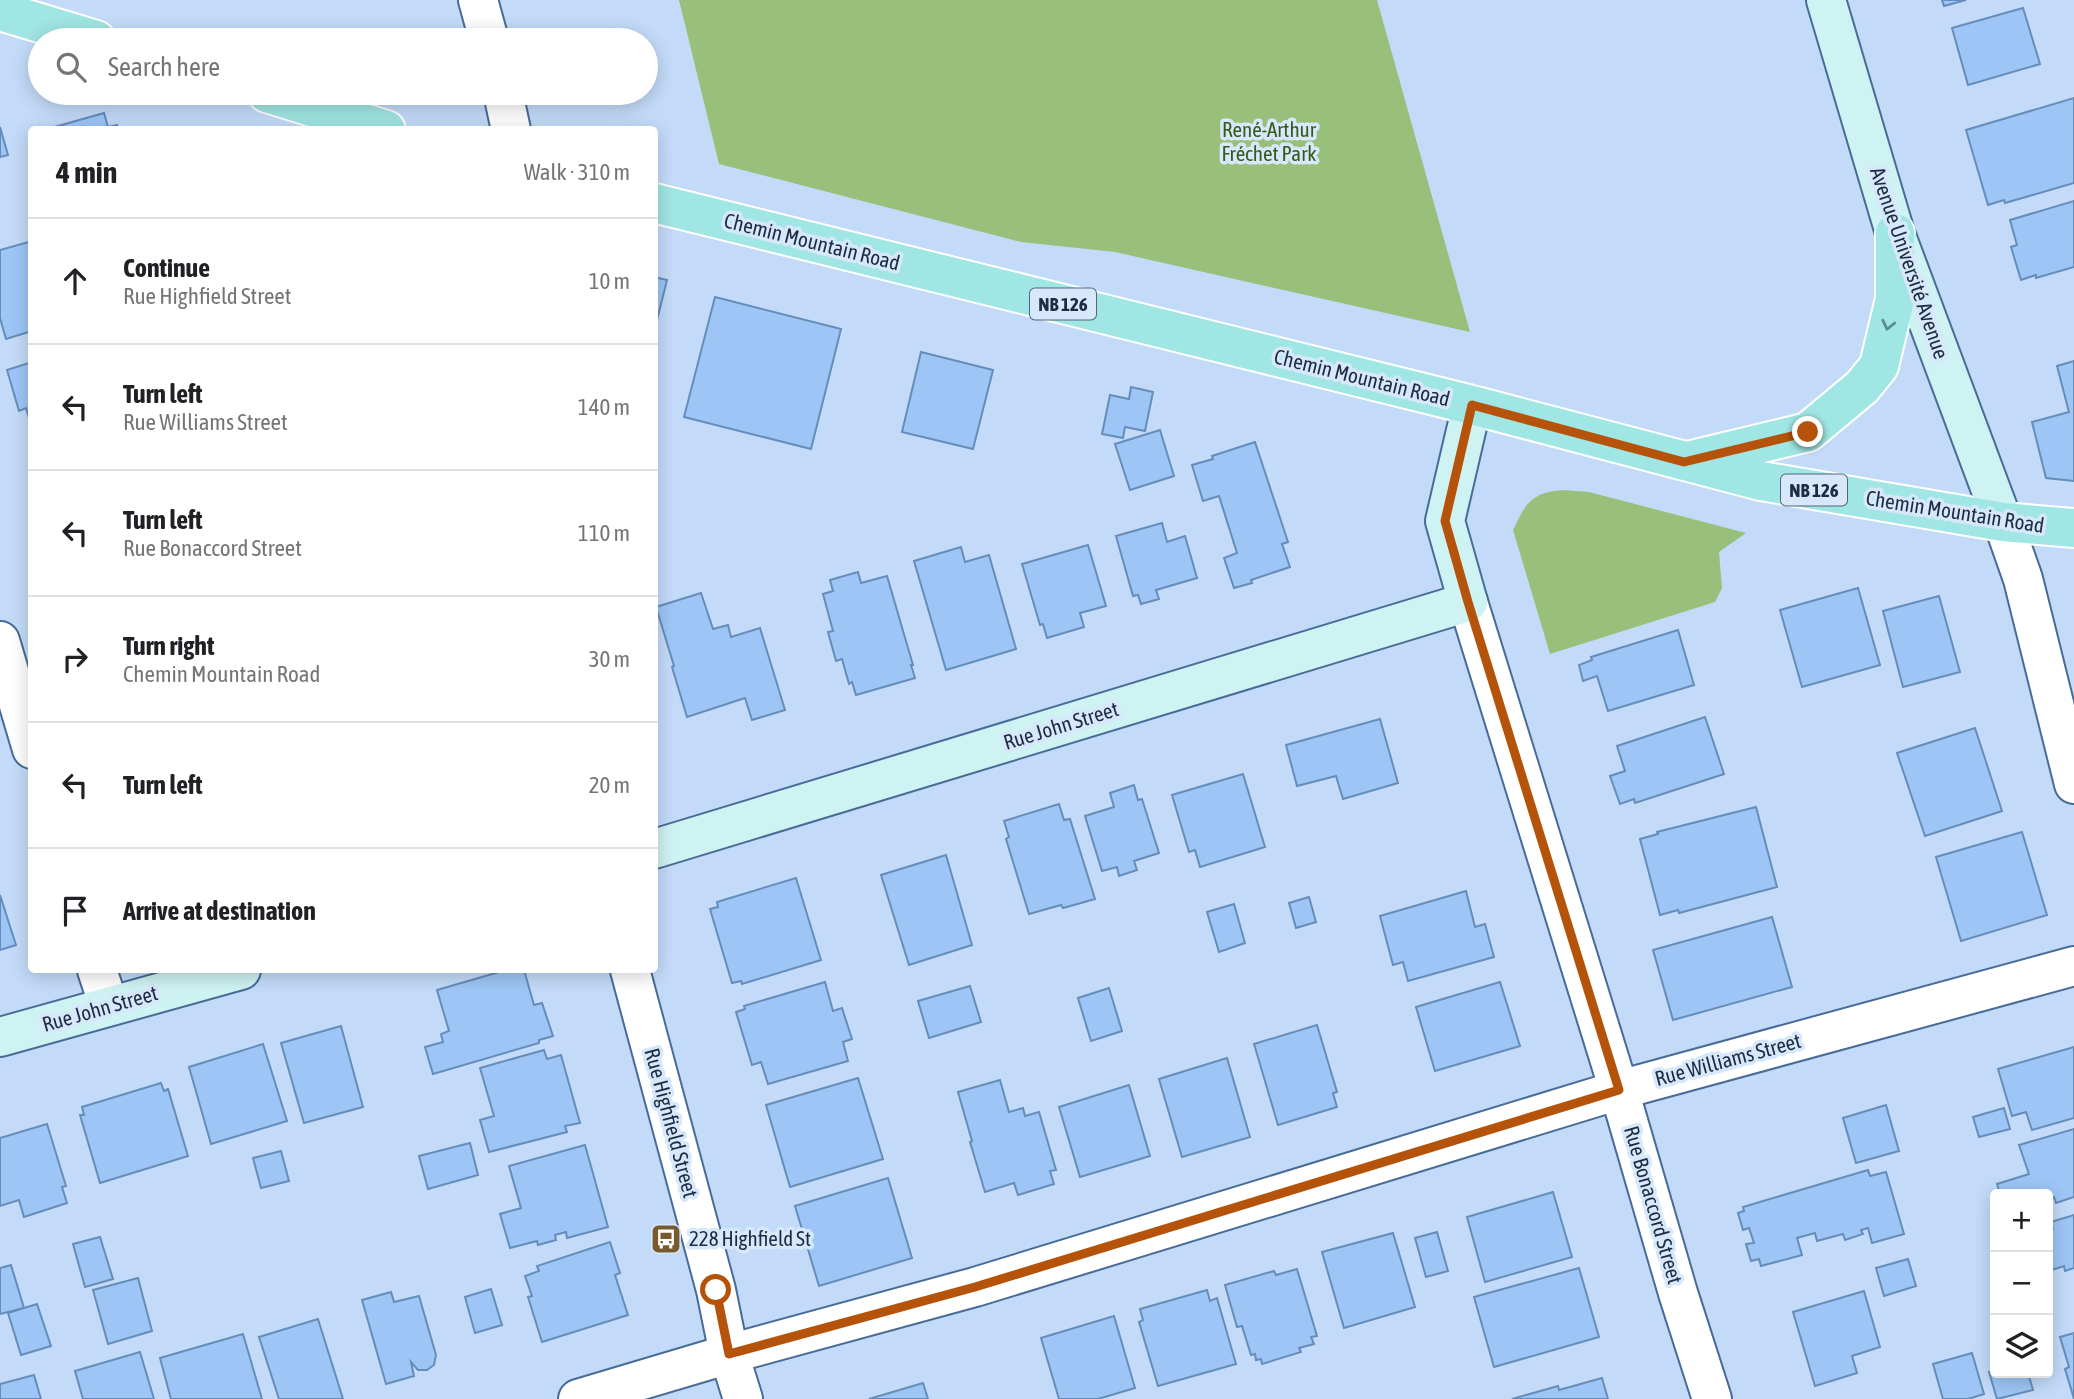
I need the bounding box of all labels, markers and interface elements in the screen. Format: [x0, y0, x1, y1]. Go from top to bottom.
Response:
search box [28, 28, 658, 105]
icon: search [52, 48, 90, 86]
text: Search here [108, 52, 220, 82]
park label: René-Arthur Fréchet Park [1221, 117, 1317, 165]
text: 4 min [56, 155, 117, 189]
text: Walk · 310 m [524, 159, 630, 185]
street label: Avenue Université Avenue [1866, 164, 1954, 362]
street label: Chemin Mountain Road [722, 208, 903, 274]
text: Continue [123, 253, 210, 283]
icon: ahead [56, 262, 94, 300]
text: 10 m [589, 268, 630, 294]
text: Rue Highfield Street [123, 283, 291, 309]
road number: NB 126 [1030, 288, 1096, 320]
one-way arrow [1882, 319, 1897, 331]
street label: Chemin Mountain Road [1272, 344, 1453, 410]
text: Turn left [123, 379, 203, 409]
icon: left [56, 388, 94, 426]
text: 140 m [578, 394, 630, 420]
text: Rue Williams Street [123, 409, 288, 435]
route end [1792, 416, 1823, 447]
road number: NB 126 [1781, 475, 1847, 505]
street label: Chemin Mountain Road [1864, 485, 2046, 537]
text: Turn left [123, 505, 203, 535]
icon: left [56, 514, 94, 552]
text: 110 m [578, 520, 630, 546]
text: Rue Bonaccord Street [123, 535, 302, 561]
text: Turn right [123, 631, 214, 661]
icon: right [56, 640, 94, 678]
text: 30 m [589, 646, 630, 672]
text: Chemin Mountain Road [123, 661, 320, 687]
street label: Rue John Street [1000, 696, 1121, 754]
icon: left [56, 766, 94, 804]
text: Turn left [123, 770, 203, 800]
text: 20 m [589, 772, 630, 798]
icon: arrive [56, 892, 94, 930]
text: Arrive at destination [123, 896, 316, 926]
street label: Rue John Street [39, 980, 160, 1036]
street label: Rue Williams Street [1652, 1028, 1803, 1090]
street label: Rue Highfield Street [640, 1045, 703, 1200]
street label: Rue Bonaccord Street [1620, 1123, 1688, 1287]
map controls [1990, 1189, 2053, 1378]
button: + [1990, 1189, 2053, 1252]
bus stop icon: 228 Highfield St [649, 1222, 683, 1256]
place label: 228 Highfield St [689, 1226, 811, 1250]
button: − [1990, 1252, 2053, 1315]
route start [700, 1274, 731, 1305]
button: layers [1990, 1315, 2053, 1378]

